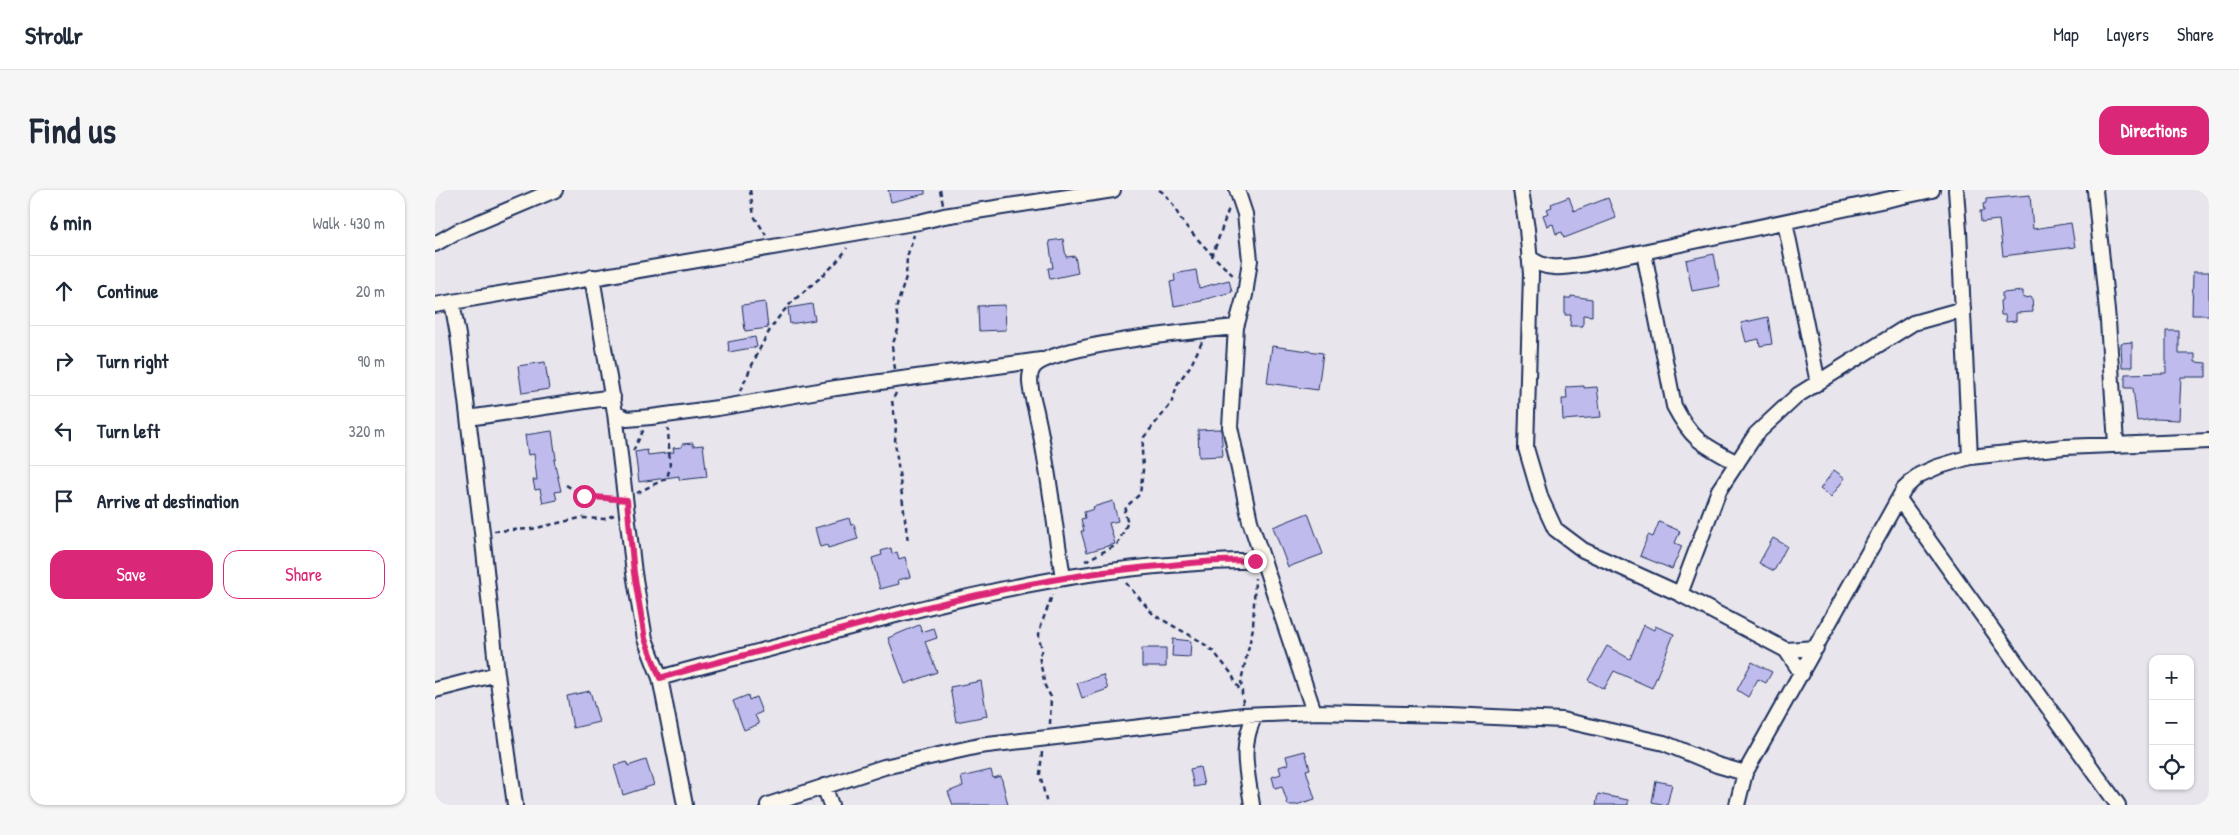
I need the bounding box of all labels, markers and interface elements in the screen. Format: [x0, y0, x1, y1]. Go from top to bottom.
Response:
text: Strollr [25, 19, 83, 51]
text: Map [2053, 22, 2079, 47]
text: Layers [2107, 22, 2149, 47]
text: Share [2177, 22, 2214, 47]
button: Directions [2099, 106, 2209, 155]
text: Find us [30, 107, 116, 154]
text: 6 min [50, 208, 92, 237]
text: Walk · 430 m [313, 212, 385, 234]
icon: ahead [50, 277, 78, 305]
text: Continue [97, 278, 158, 304]
text: 20 m [356, 280, 385, 302]
icon: right [50, 347, 78, 375]
text: Turn right [97, 348, 168, 374]
text: 90 m [357, 350, 385, 372]
icon: left [50, 417, 78, 445]
text: Turn left [97, 418, 160, 444]
text: 320 m [349, 420, 385, 442]
route start [573, 485, 596, 508]
icon: arrive [50, 487, 78, 515]
text: Arrive at destination [97, 488, 239, 514]
button: Save [50, 550, 213, 599]
button: Share [223, 550, 385, 599]
route end [1244, 550, 1267, 573]
map controls [2149, 655, 2194, 790]
button: + [2149, 655, 2194, 700]
button: − [2149, 700, 2194, 745]
button: locate [2149, 745, 2194, 790]

